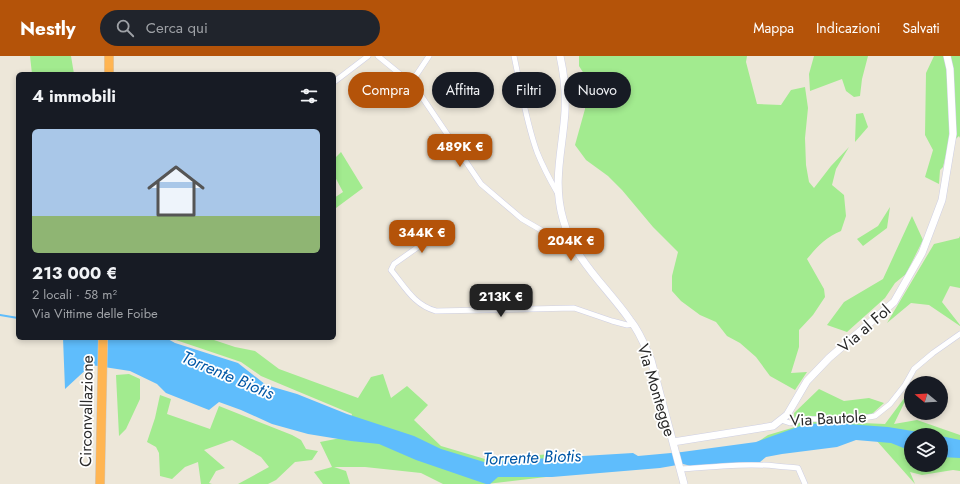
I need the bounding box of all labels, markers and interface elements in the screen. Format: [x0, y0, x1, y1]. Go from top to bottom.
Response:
search box [100, 10, 380, 46]
text: Nestly [20, 15, 76, 42]
icon: search [114, 17, 136, 39]
text: Cerca qui [146, 17, 208, 39]
text: Mappa [753, 18, 794, 38]
text: Indicazioni [816, 18, 880, 38]
text: Salvati [902, 18, 940, 38]
chip: Compra [348, 72, 424, 108]
chip: Affitta [432, 72, 494, 108]
chip: Filtri [502, 72, 556, 108]
chip: Nuovo [564, 72, 631, 108]
text: 4 immobili [32, 84, 116, 108]
icon: filters [298, 85, 320, 107]
pin: 489K € [427, 134, 493, 168]
text: 489K € [436, 137, 484, 156]
icon: home [140, 155, 212, 227]
pin: 344K € [389, 220, 455, 254]
text: 344K € [398, 223, 446, 242]
pin: 204K € [538, 228, 604, 262]
text: 204K € [547, 231, 595, 250]
text: 213 000 € [32, 261, 117, 285]
pin: 213K € [468, 284, 534, 318]
text: 2 locali · 58 m² [32, 285, 117, 304]
text: 213K € [479, 287, 523, 306]
street label: Via al Fol [833, 299, 896, 358]
text: Via Vittime delle Foibe [32, 304, 158, 323]
street label: Via Montegge [632, 341, 682, 439]
water label: Torrente Biotis [178, 345, 278, 405]
street label: Circonvallazione [74, 355, 99, 467]
north arrow [904, 376, 948, 420]
map controls [904, 376, 948, 472]
street label: Via Bautole [789, 405, 867, 432]
button: layers [904, 428, 948, 472]
water label: Torrente Biotis [483, 443, 582, 471]

